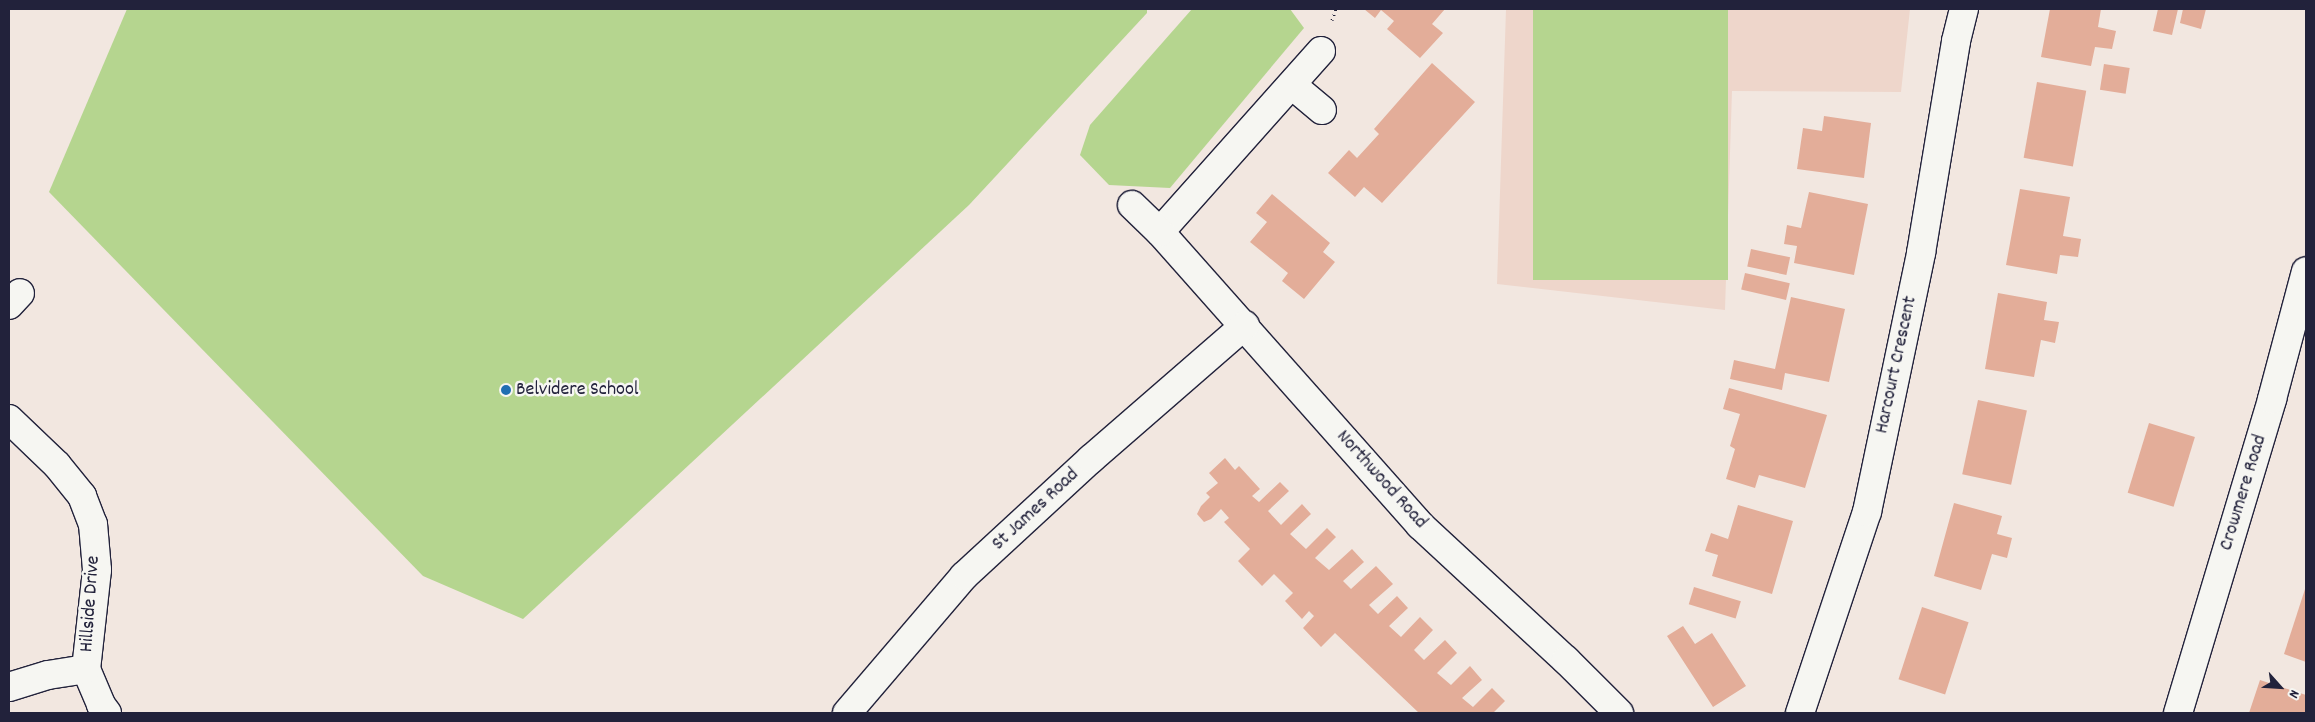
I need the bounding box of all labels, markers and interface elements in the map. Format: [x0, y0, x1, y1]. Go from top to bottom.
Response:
street label: Harcourt Crescent [1871, 294, 1923, 436]
place label: Belvidere School [516, 378, 639, 402]
marker: Belvidere School [500, 384, 512, 396]
street label: Northwood Road [1330, 426, 1432, 534]
street label: Crowmere Road [2215, 432, 2273, 554]
street label: St James Road [987, 464, 1085, 556]
street label: Hillside Drive [76, 555, 106, 653]
north arrow [2255, 662, 2305, 712]
text: N [2283, 686, 2304, 701]

